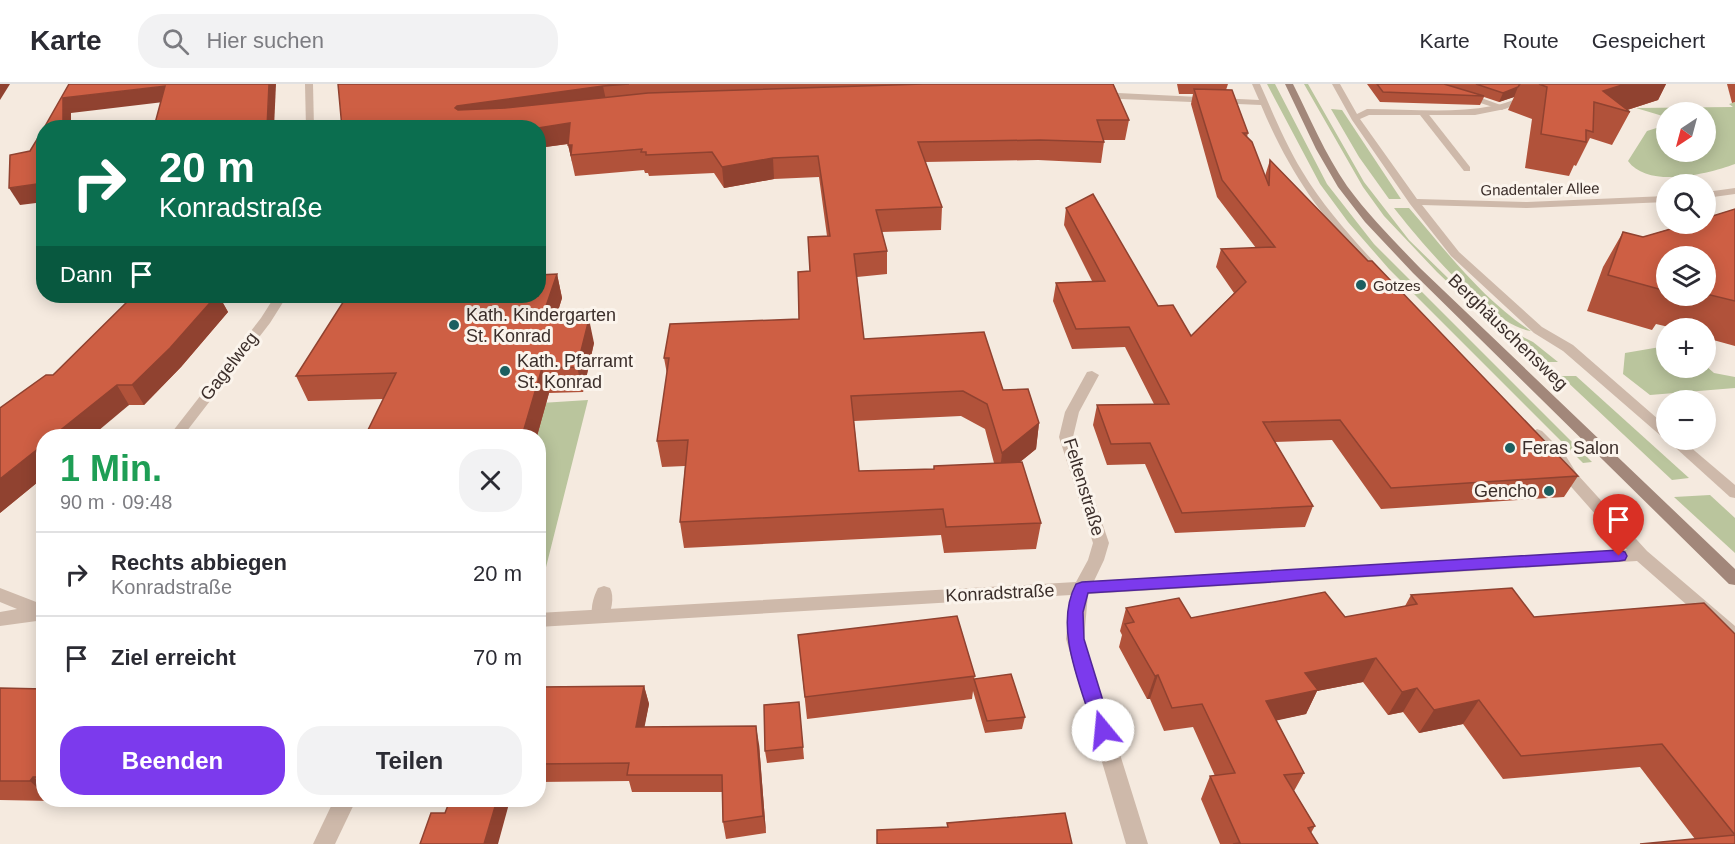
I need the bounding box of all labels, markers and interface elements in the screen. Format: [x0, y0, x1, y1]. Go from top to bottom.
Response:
search box [138, 14, 558, 68]
text: Karte [30, 25, 102, 56]
icon: search [159, 25, 192, 58]
text: Hier suchen [207, 28, 324, 53]
text: Karte [1420, 29, 1470, 52]
text: Route [1503, 29, 1559, 52]
text: Gespeichert [1592, 29, 1705, 52]
north arrow [1656, 102, 1716, 162]
map controls [1656, 102, 1716, 450]
icon: right [60, 144, 138, 222]
text: 20 m [159, 144, 255, 191]
button: search [1656, 174, 1716, 234]
street label: Gnadentaler Allee [1480, 179, 1600, 199]
text: Konradstraße [159, 193, 323, 223]
button: layers [1656, 246, 1716, 306]
icon: arrive [125, 258, 158, 291]
text: Dann [60, 262, 113, 287]
street label: Berghäuschensweg [1444, 270, 1572, 394]
place label: Gotzes [1373, 277, 1421, 294]
marker: Gotzes [1354, 278, 1368, 292]
place label: Kath. Kindergarten St. Konrad [466, 305, 616, 346]
marker: Kath. Kindergarten St. Konrad [447, 318, 461, 332]
button: + [1656, 318, 1716, 378]
street label: Gagelweg [196, 328, 262, 404]
place label: Kath. Pfarramt St. Konrad [517, 351, 633, 392]
marker: Kath. Pfarramt St. Konrad [498, 364, 512, 378]
button: − [1656, 390, 1716, 450]
street label: Feltenstraße [1060, 436, 1108, 538]
place label: Feras Salon [1522, 438, 1619, 458]
marker: Feras Salon [1503, 441, 1517, 455]
text: 1 Min. [60, 448, 162, 489]
button: close [459, 449, 522, 512]
place label: Gencho [1474, 481, 1537, 501]
marker: Gencho [1542, 484, 1556, 498]
text: 90 m · 09:48 [60, 491, 172, 513]
pin [1593, 494, 1644, 556]
icon: arrive [1602, 503, 1635, 536]
text: Rechts abbiegen [111, 550, 287, 575]
icon: right [60, 558, 93, 591]
text: 20 m [473, 561, 522, 586]
text: Konradstraße [111, 576, 232, 598]
street label: Konradstraße [945, 580, 1055, 606]
icon: arrive [60, 642, 93, 675]
text: Ziel erreicht [111, 645, 236, 670]
text: 70 m [473, 645, 522, 670]
position arrow [1071, 698, 1135, 762]
button: Beenden [60, 726, 285, 795]
button: Teilen [297, 726, 522, 795]

